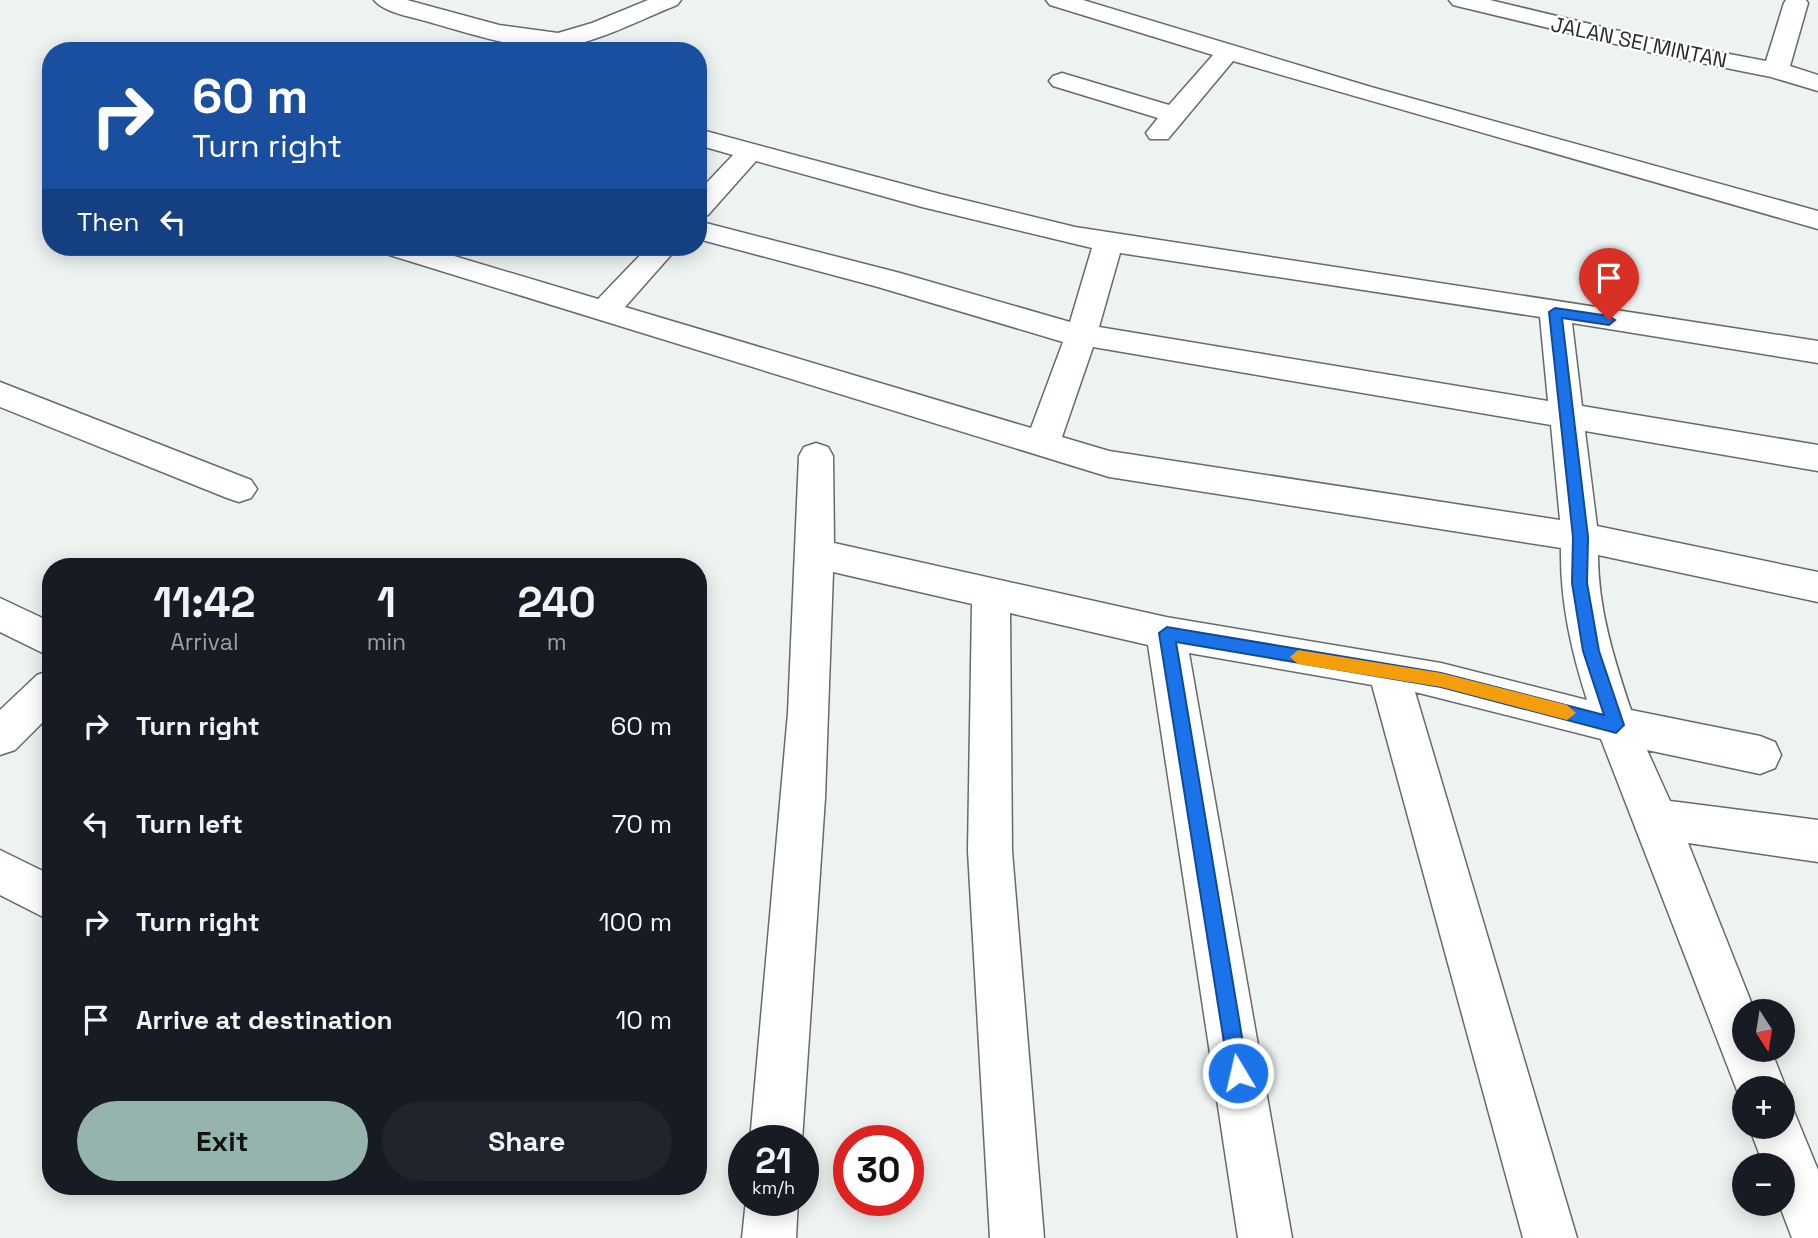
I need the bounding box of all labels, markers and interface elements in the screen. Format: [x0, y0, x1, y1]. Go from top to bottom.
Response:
street label: JALAN SEI MINTAN [1548, 10, 1730, 74]
text: 60 m [192, 65, 308, 127]
icon: right [77, 70, 168, 161]
text: Turn right [192, 126, 342, 166]
icon: left [154, 203, 192, 241]
text: Then [77, 205, 140, 239]
pin [1579, 248, 1639, 320]
icon: arrive [1590, 259, 1628, 297]
text: 11:42 [153, 576, 255, 629]
text: 1 [377, 576, 396, 629]
text: 240 [517, 576, 596, 629]
text: Arrival [170, 627, 239, 657]
text: min [367, 627, 406, 657]
text: m [547, 627, 566, 657]
icon: right [77, 707, 115, 745]
text: Turn right [136, 709, 260, 743]
text: 60 m [610, 709, 672, 743]
icon: left [77, 805, 115, 843]
text: Turn left [136, 807, 243, 841]
text: 70 m [612, 807, 672, 841]
icon: right [77, 903, 115, 941]
text: Turn right [136, 905, 260, 939]
text: 100 m [599, 905, 672, 939]
north arrow [1732, 999, 1796, 1062]
map controls [1732, 999, 1795, 1216]
icon: arrive [77, 1001, 115, 1039]
text: Arrive at destination [136, 1003, 393, 1037]
text: 10 m [615, 1003, 672, 1037]
position arrow [1201, 1036, 1275, 1110]
button: + [1732, 1076, 1795, 1139]
button: Exit [77, 1101, 368, 1181]
button: Share [382, 1101, 672, 1181]
speed limit sign: 30 [833, 1125, 924, 1216]
text: 21 [755, 1139, 792, 1183]
button: − [1732, 1153, 1795, 1216]
text: km/h [752, 1176, 795, 1199]

